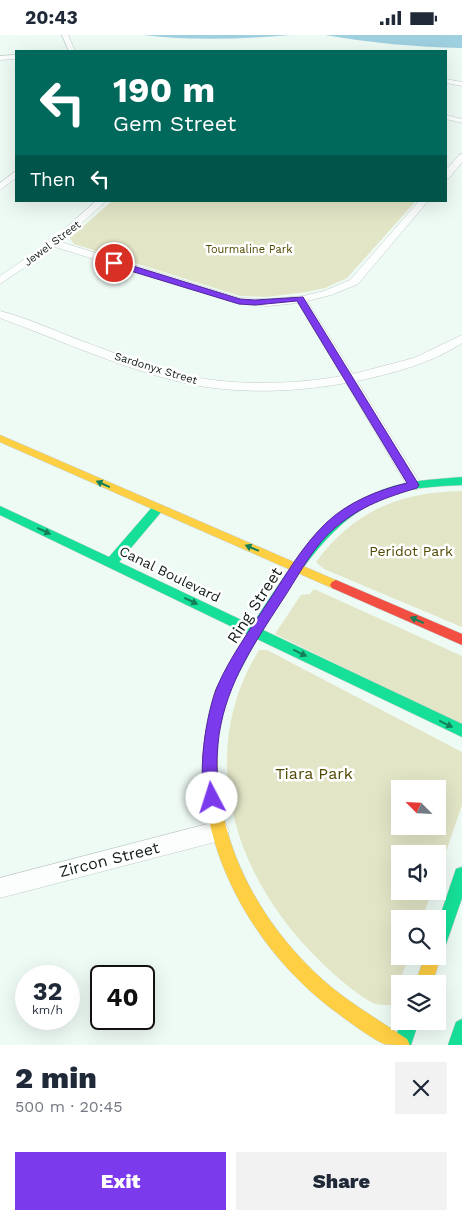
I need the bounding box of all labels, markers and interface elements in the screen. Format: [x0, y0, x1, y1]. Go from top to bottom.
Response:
text: 20:43 [25, 6, 78, 29]
text: 190 m [113, 69, 215, 111]
icon: left [30, 70, 95, 135]
text: Gem Street [113, 111, 236, 136]
icon: left [86, 165, 114, 193]
text: Then [30, 168, 76, 191]
street label: Jewel Street [21, 218, 84, 269]
pin [93, 242, 135, 284]
park label: Tourmaline Park [206, 243, 292, 256]
icon: arrive [100, 249, 128, 277]
street label: Sardonyx Street [113, 350, 199, 387]
one-way arrow [96, 479, 110, 487]
one-way arrow [37, 527, 51, 535]
street label: Canal Boulevard [117, 543, 223, 605]
park label: Peridot Park [369, 543, 453, 559]
one-way arrow [245, 544, 259, 552]
street label: Ring Street [223, 563, 286, 647]
one-way arrow [184, 597, 198, 605]
one-way arrow [410, 616, 424, 624]
one-way arrow [292, 649, 307, 657]
one-way arrow [439, 720, 453, 728]
park label: Tiara Park [275, 764, 353, 783]
position arrow [185, 771, 237, 823]
north arrow [391, 780, 446, 835]
map controls [391, 780, 446, 1030]
street label: Zircon Street [57, 838, 162, 881]
button: sound [391, 845, 446, 900]
button: search [391, 910, 446, 965]
speed limit sign: 40 [90, 965, 155, 1030]
button: layers [391, 975, 446, 1030]
text: 32 [33, 977, 62, 1006]
text: km/h [32, 1003, 63, 1017]
text: 2 min [15, 1060, 97, 1095]
button: close [395, 1062, 447, 1114]
text: 500 m · 20:45 [15, 1097, 123, 1116]
button: Exit [15, 1152, 226, 1210]
button: Share [236, 1152, 447, 1210]

